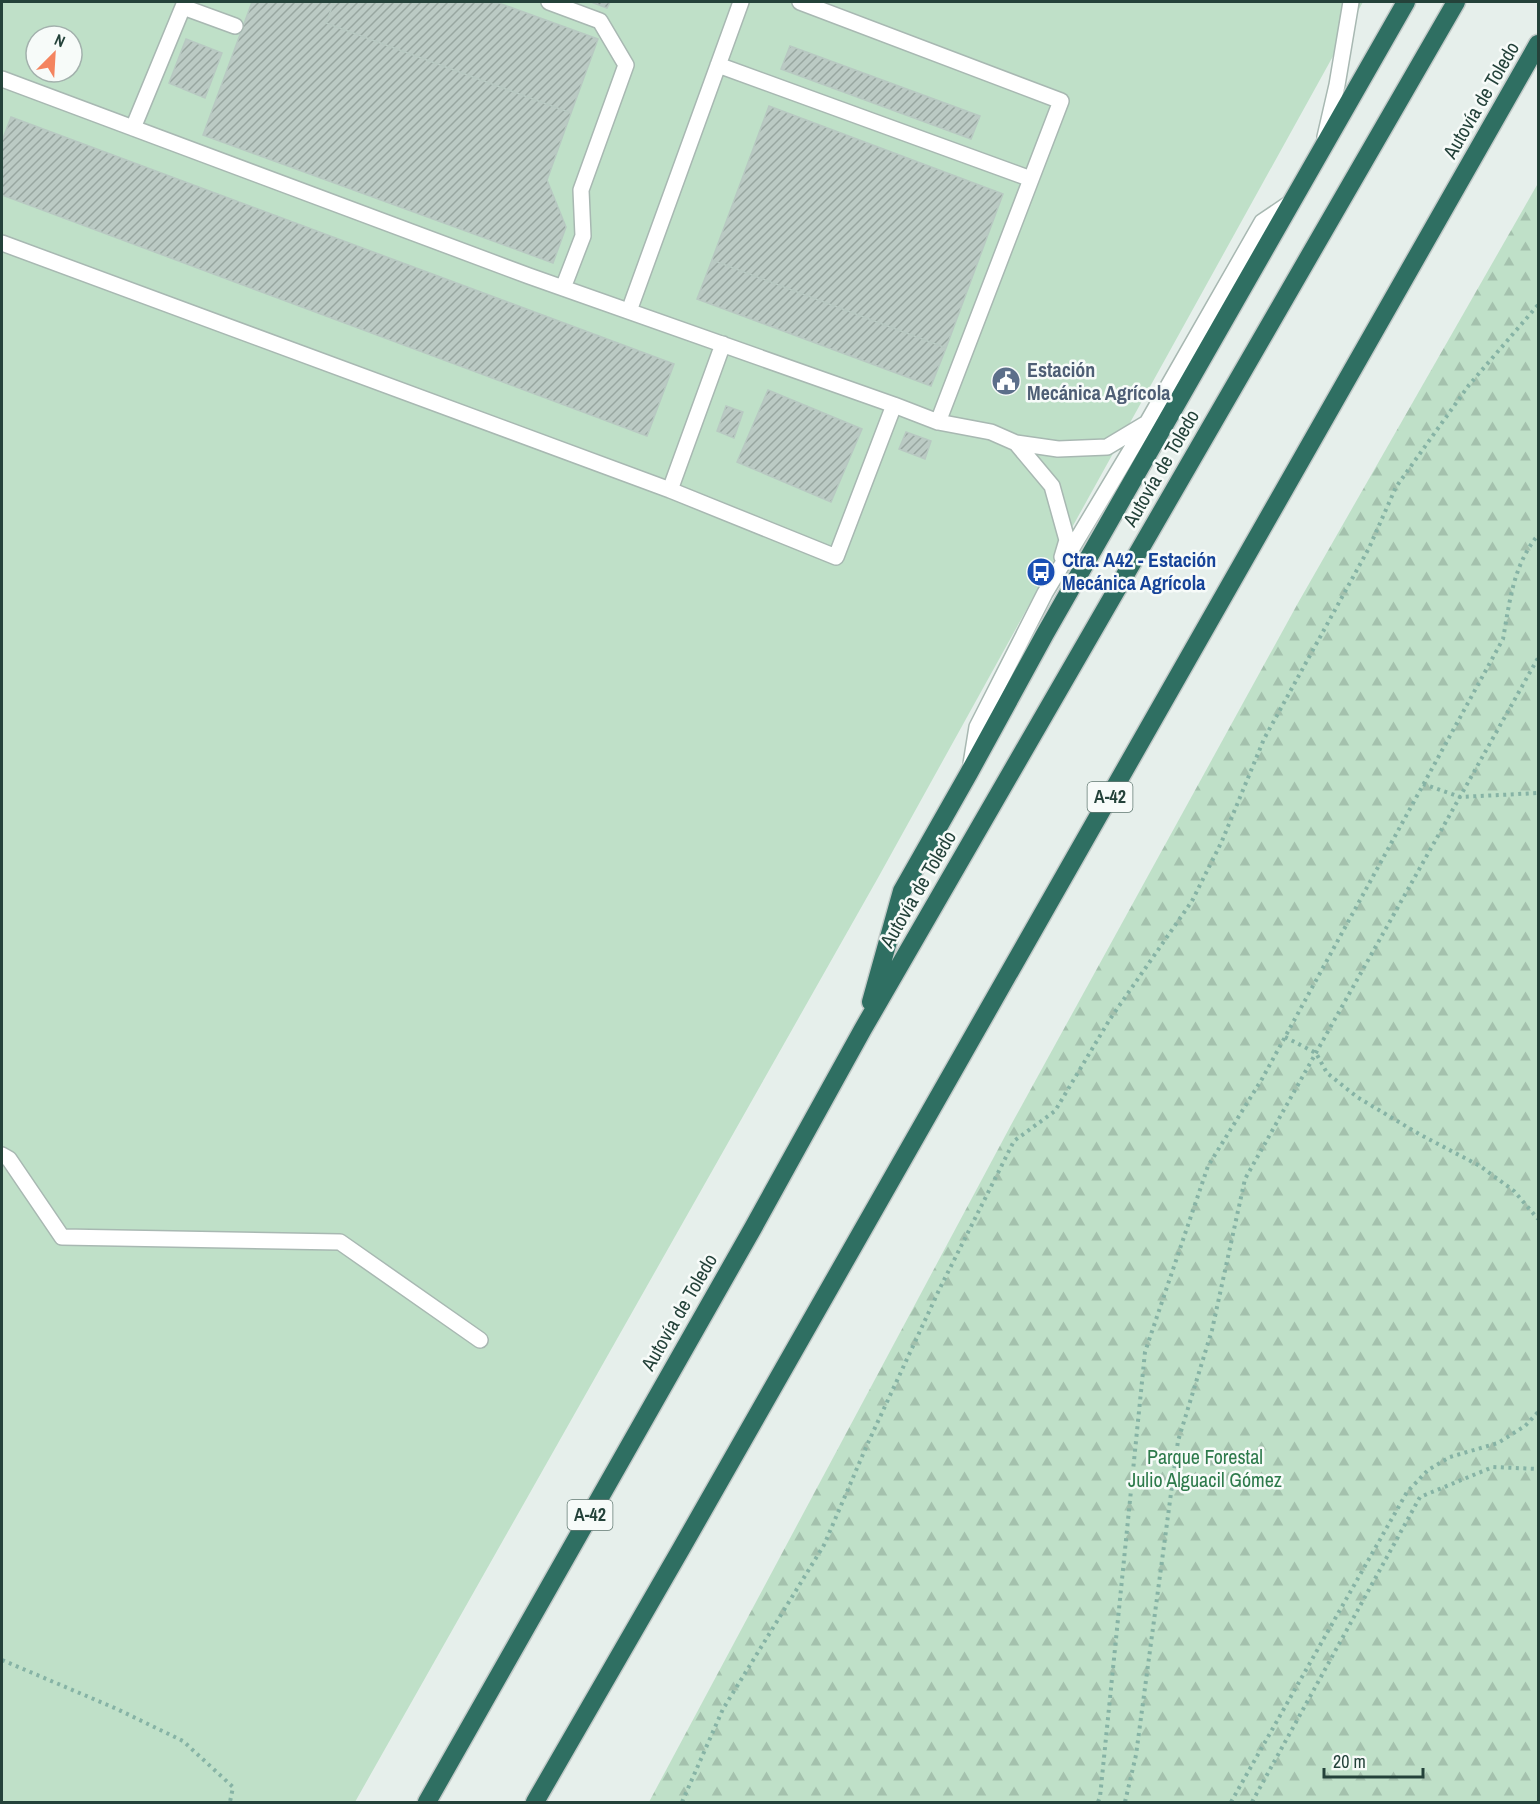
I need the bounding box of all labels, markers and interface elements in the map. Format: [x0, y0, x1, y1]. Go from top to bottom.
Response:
north arrow [24, 24, 84, 84]
text: N [51, 28, 69, 52]
street label: Autovía de Toledo [1436, 36, 1525, 164]
place label: Estación Mecánica Agrícola [1027, 356, 1170, 406]
public building icon: Estación Mecánica Agrícola [990, 365, 1022, 397]
street label: Autovía de Toledo [1116, 404, 1205, 532]
place label: Ctra. A42 - Estación Mecánica Agrícola [1062, 546, 1216, 596]
bus stop icon: Ctra. A42 - Estación Mecánica Agrícola [1025, 556, 1057, 588]
road number: A-42 [1088, 782, 1132, 812]
street label: Autovía de Toledo [873, 825, 962, 953]
street label: Autovía de Toledo [634, 1248, 723, 1376]
park label: Parque Forestal Julio Alguacil Gómez [1128, 1443, 1282, 1493]
road number: A-42 [568, 1500, 612, 1530]
scale bar [1324, 1741, 1423, 1779]
text: 20 m [1333, 1749, 1366, 1774]

